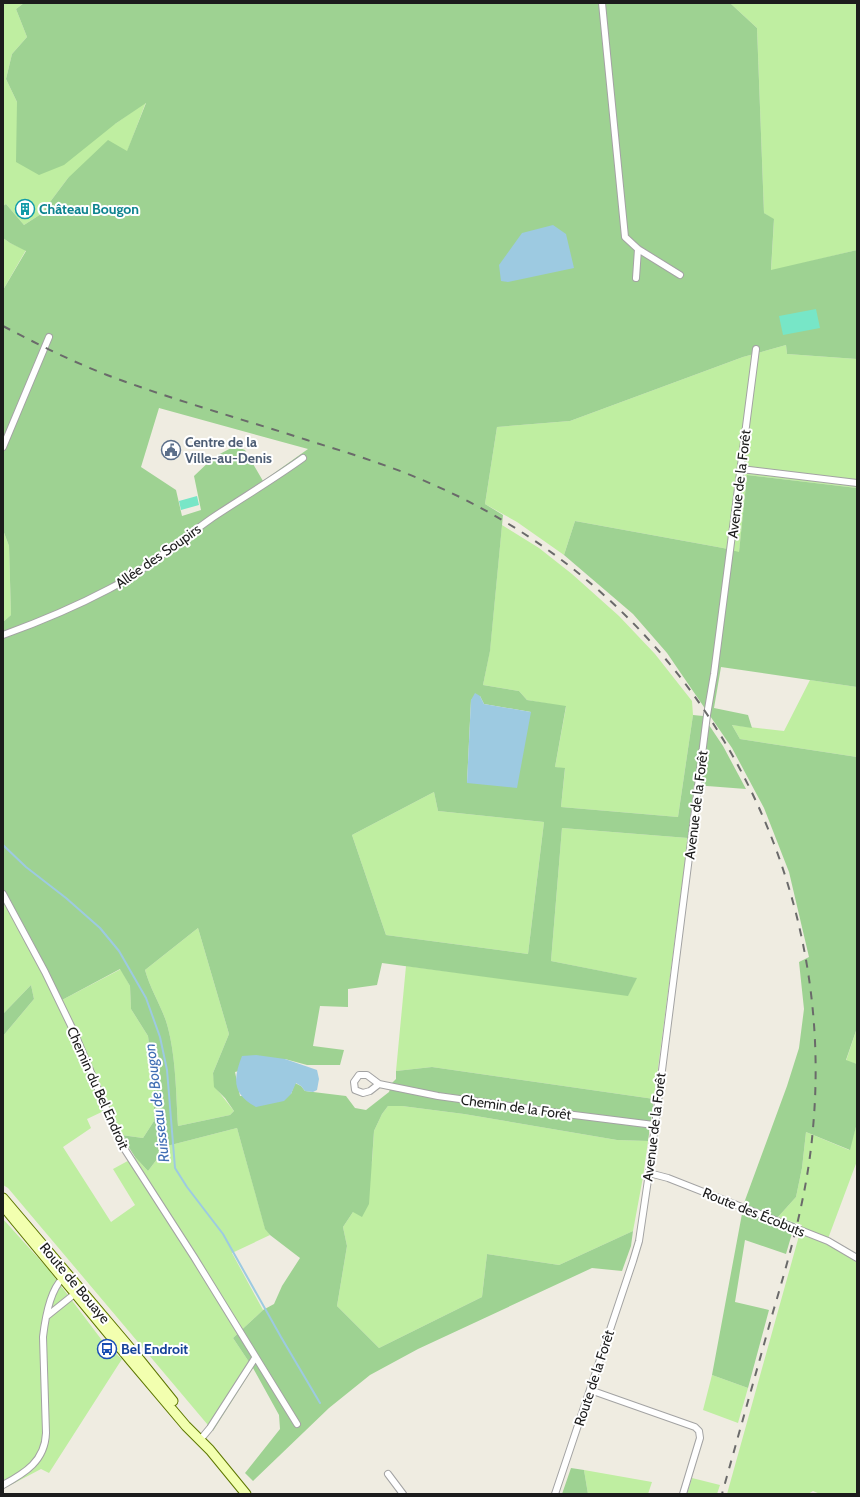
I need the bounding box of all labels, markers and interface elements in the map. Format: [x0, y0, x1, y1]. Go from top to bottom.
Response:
building icon: Château Bougon [14, 198, 36, 220]
place label: Château Bougon [39, 200, 139, 218]
street label: Avenue de la Forêt [723, 428, 755, 539]
place label: Centre de la Ville-au-Denis [185, 433, 272, 467]
public building icon: Centre de la Ville-au-Denis [160, 439, 182, 461]
street label: Allée des Soupirs [112, 520, 205, 592]
street label: Avenue de la Forêt [680, 749, 712, 860]
street label: Chemin du Bel Endroit [63, 1024, 133, 1153]
water label: Ruisseau de Bougon [141, 1043, 173, 1163]
street label: Avenue de la Forêt [638, 1071, 670, 1182]
street label: Chemin de la Forêt [460, 1090, 573, 1124]
street label: Route des Écobuts [700, 1183, 808, 1241]
street label: Route de Bouaye [36, 1239, 114, 1327]
street label: Route de la Forêt [570, 1327, 618, 1428]
bus stop icon: Bel Endroit [96, 1338, 118, 1360]
place label: Bel Endroit [121, 1340, 188, 1358]

